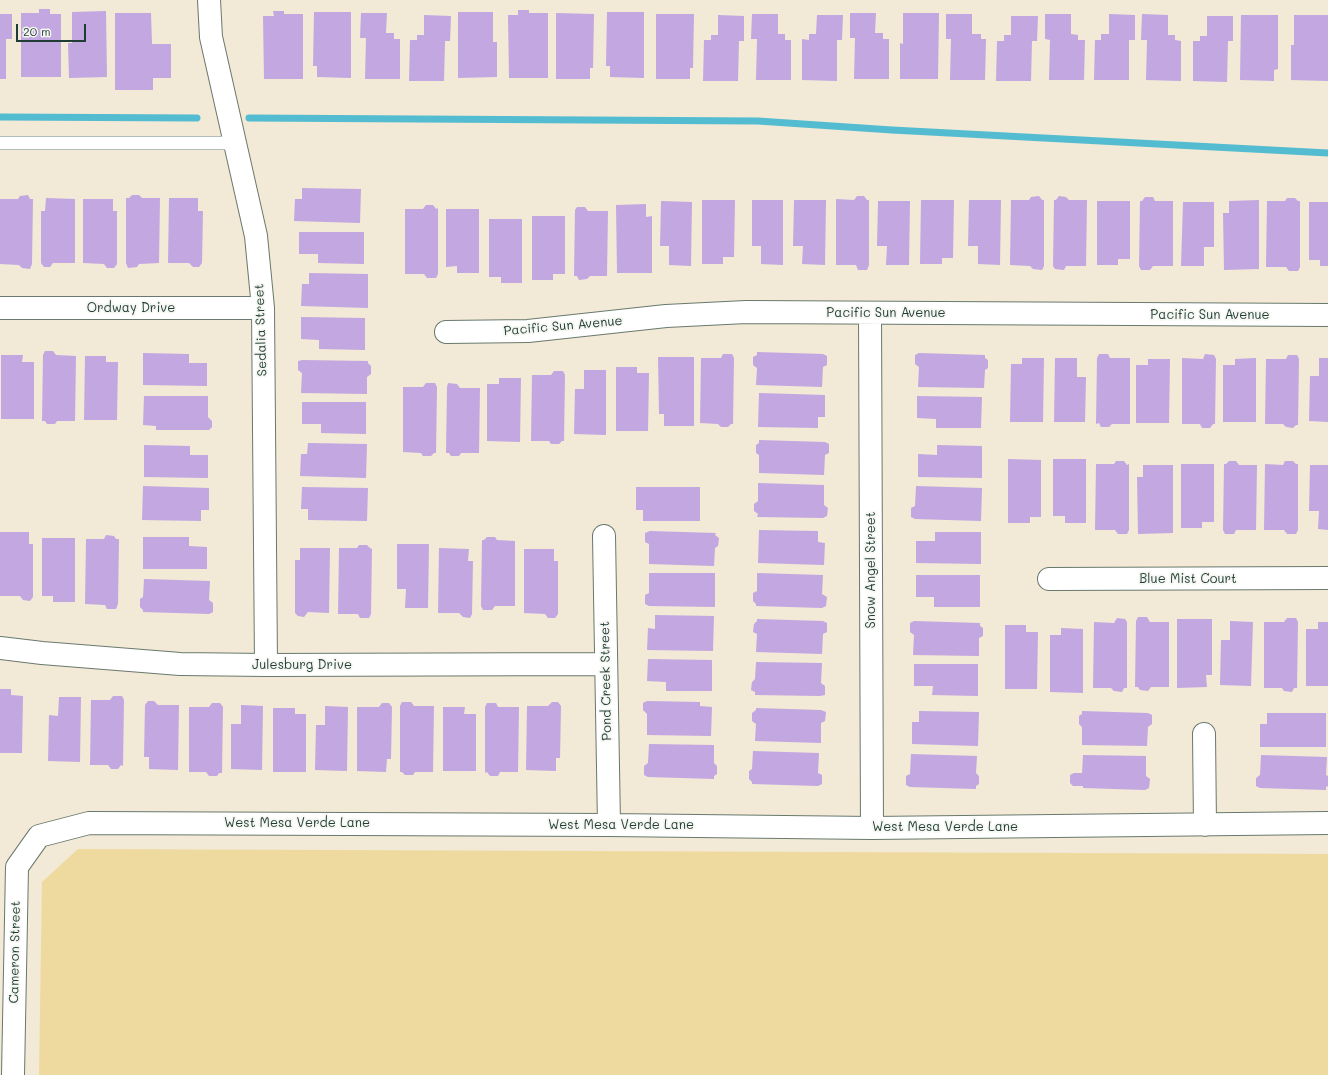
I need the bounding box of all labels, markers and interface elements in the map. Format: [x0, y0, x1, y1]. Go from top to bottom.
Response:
scale bar [18, 16, 88, 42]
text: 20 m [23, 23, 51, 39]
street label: Sedalia Street [252, 283, 270, 377]
street label: Ordway Drive [87, 300, 175, 316]
street label: Pacific Sun Avenue [826, 305, 946, 321]
street label: Pacific Sun Avenue [1150, 307, 1270, 323]
street label: Pacific Sun Avenue [503, 313, 623, 339]
street label: Snow Angel Street [863, 511, 879, 629]
street label: Blue Mist Court [1139, 571, 1237, 587]
street label: Pond Creek Street [597, 621, 615, 741]
street label: Julesburg Drive [252, 657, 352, 673]
street label: West Mesa Verde Lane [224, 815, 370, 831]
street label: West Mesa Verde Lane [548, 817, 694, 833]
street label: West Mesa Verde Lane [872, 819, 1018, 835]
street label: Cameron Street [6, 900, 24, 1004]

